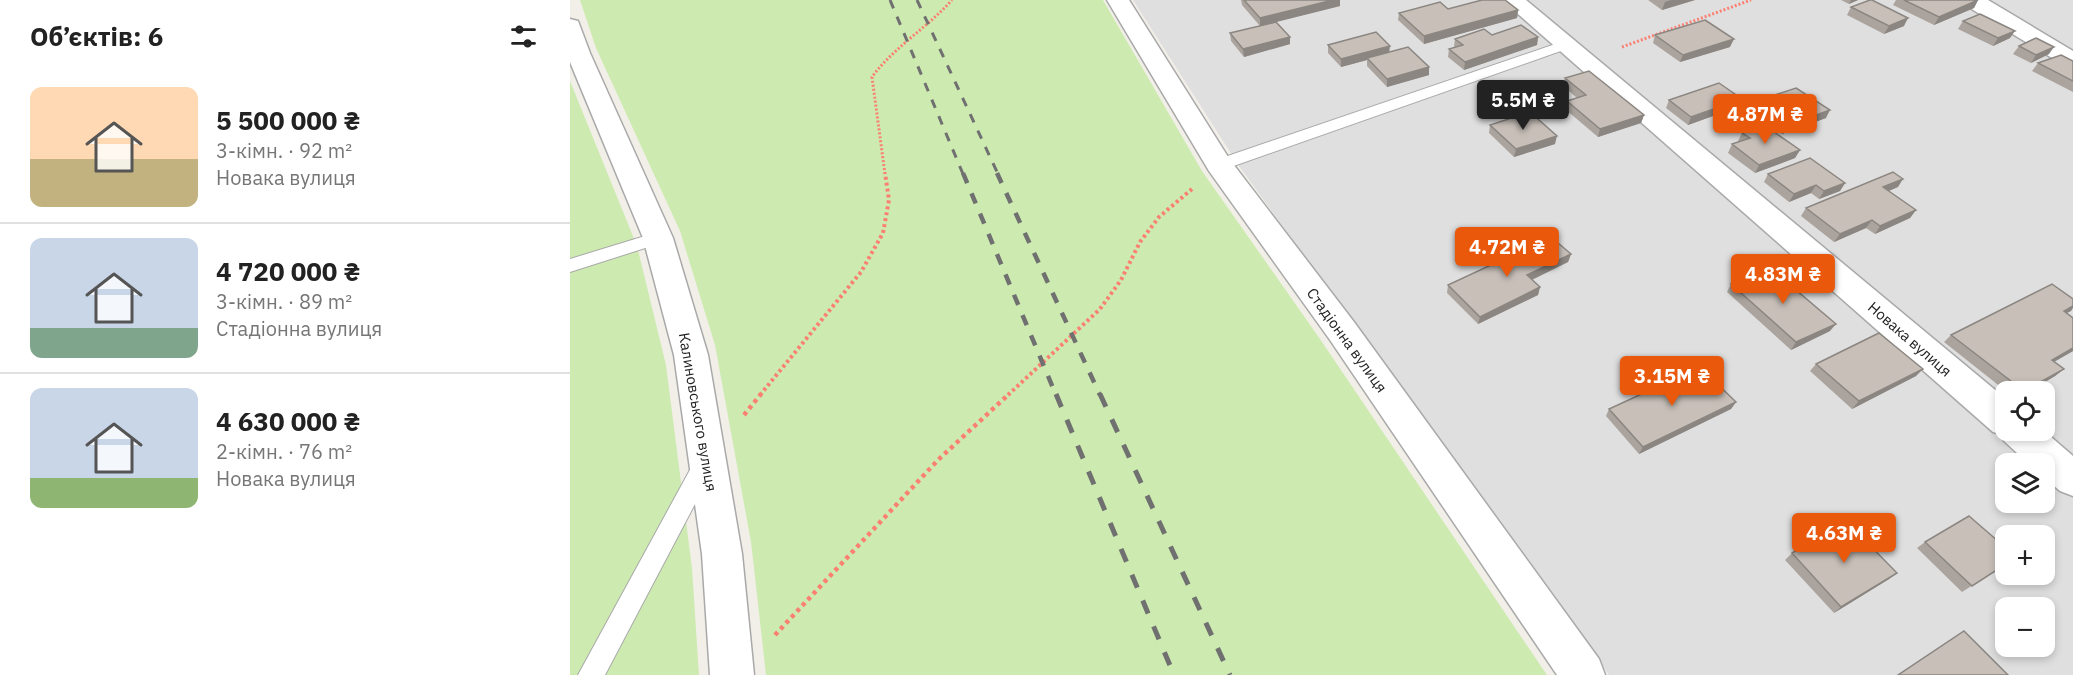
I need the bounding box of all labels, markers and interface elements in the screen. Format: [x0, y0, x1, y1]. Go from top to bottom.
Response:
text: Об’єктів: 6 [30, 19, 163, 53]
icon: filters [507, 20, 540, 53]
pin: 5.5M ₴ [1474, 80, 1572, 131]
text: 5.5M ₴ [1491, 86, 1555, 113]
pin: 4.87M ₴ [1710, 94, 1820, 145]
text: 4.87M ₴ [1727, 100, 1803, 127]
text: 5 500 000 ₴ [216, 103, 360, 137]
icon: home [78, 111, 150, 183]
text: 3-кімн. · 92 m² [216, 137, 352, 164]
text: Новака вулиця [216, 164, 356, 191]
pin: 4.72M ₴ [1452, 227, 1562, 278]
text: 4.72M ₴ [1469, 233, 1545, 260]
text: 4 720 000 ₴ [216, 254, 360, 288]
pin: 4.83M ₴ [1728, 254, 1838, 305]
text: 4.83M ₴ [1745, 260, 1821, 287]
icon: home [78, 262, 150, 334]
street label: Стадіонна вулиця [1303, 284, 1391, 396]
text: 3-кімн. · 89 m² [216, 288, 352, 315]
street label: Новака вулиця [1864, 297, 1956, 381]
text: Стадіонна вулиця [216, 315, 382, 342]
street label: Калиновського вулиця [675, 331, 721, 493]
pin: 3.15M ₴ [1617, 356, 1727, 407]
text: 3.15M ₴ [1634, 362, 1710, 389]
map controls [1995, 381, 2055, 657]
button: locate [1995, 381, 2055, 441]
text: 4 630 000 ₴ [216, 404, 360, 438]
icon: home [78, 412, 150, 484]
text: 2-кімн. · 76 m² [216, 438, 352, 465]
button: layers [1995, 453, 2055, 513]
text: Новака вулиця [216, 465, 356, 492]
pin: 4.63M ₴ [1789, 513, 1899, 564]
text: 4.63M ₴ [1806, 519, 1882, 546]
button: + [1995, 525, 2055, 585]
button: − [1995, 597, 2055, 657]

